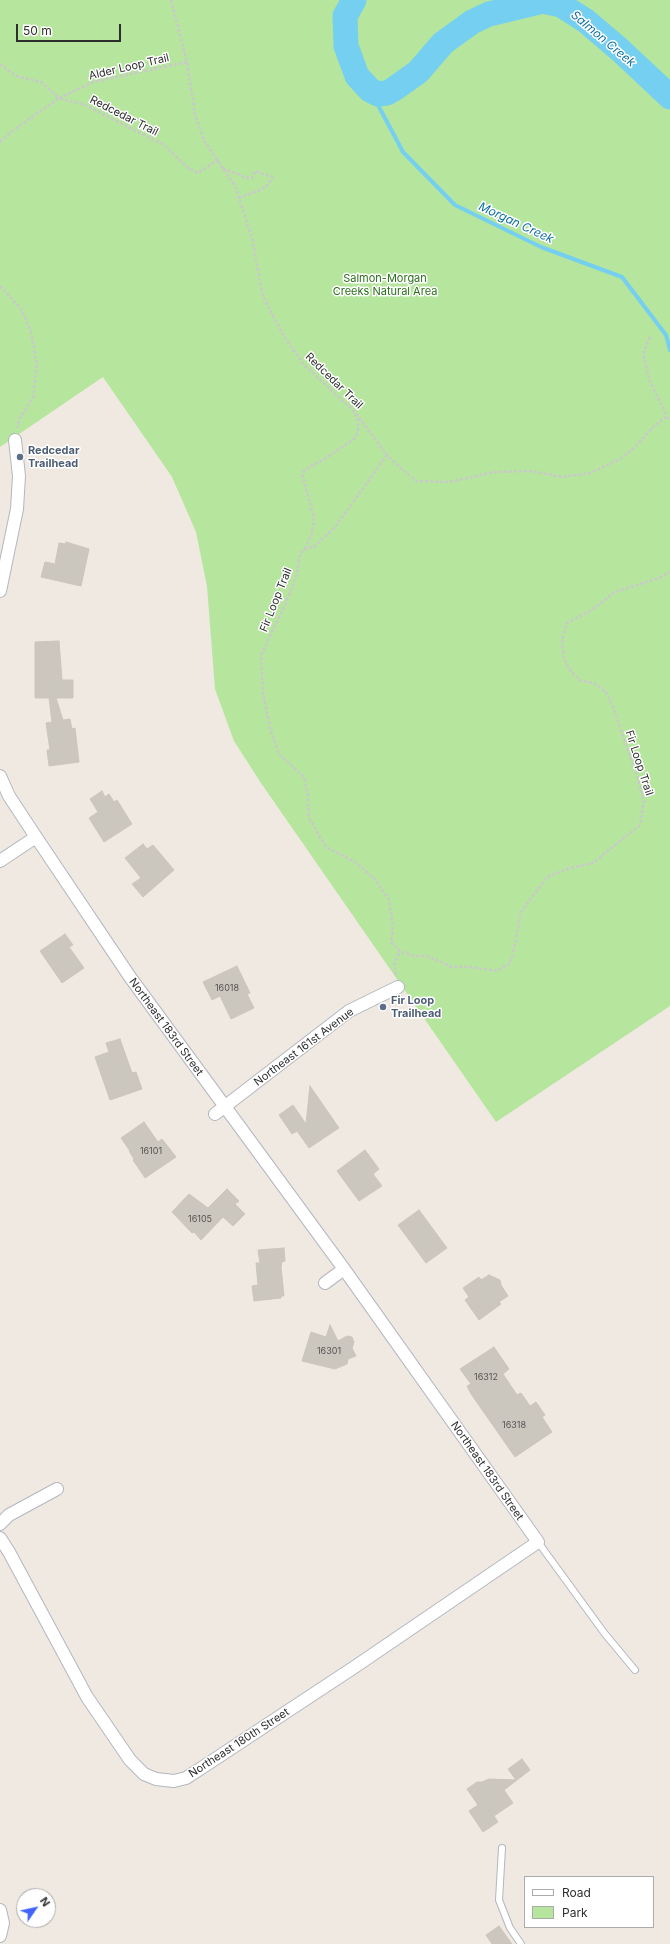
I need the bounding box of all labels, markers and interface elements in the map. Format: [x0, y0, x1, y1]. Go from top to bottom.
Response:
water label: Salmon Creek [568, 8, 638, 70]
scale bar [18, 16, 123, 42]
text: 50 m [23, 23, 52, 38]
street label: Alder Loop Trail [88, 51, 170, 83]
street label: Redcedar Trail [88, 93, 160, 139]
water label: Morgan Creek [476, 199, 556, 247]
park label: Salmon-Morgan Creeks Natural Area [333, 272, 437, 298]
street label: Redcedar Trail [302, 350, 366, 412]
place label: Redcedar Trailhead [28, 444, 79, 470]
marker: Redcedar Trailhead [15, 452, 25, 462]
street label: Fir Loop Trail [257, 566, 295, 634]
street label: Fir Loop Trail [622, 729, 656, 797]
street label: Northeast 183rd Street [126, 976, 206, 1078]
house number: 16018 [215, 983, 239, 993]
place label: Fir Loop Trailhead [391, 994, 441, 1020]
marker: Fir Loop Trailhead [378, 1002, 388, 1012]
street label: Northeast 161st Avenue [252, 1005, 356, 1089]
house number: 16101 [140, 1146, 162, 1156]
house number: 16105 [188, 1214, 212, 1224]
house number: 16301 [317, 1346, 341, 1356]
house number: 16312 [474, 1372, 498, 1382]
street label: Northeast 183rd Street [448, 1419, 526, 1523]
house number: 16318 [502, 1420, 526, 1430]
street label: Northeast 180th Street [186, 1706, 292, 1780]
legend [524, 1876, 654, 1928]
text: Road [562, 1885, 591, 1900]
north arrow [16, 1888, 56, 1928]
text: N [37, 1894, 53, 1909]
text: Park [562, 1905, 588, 1920]

